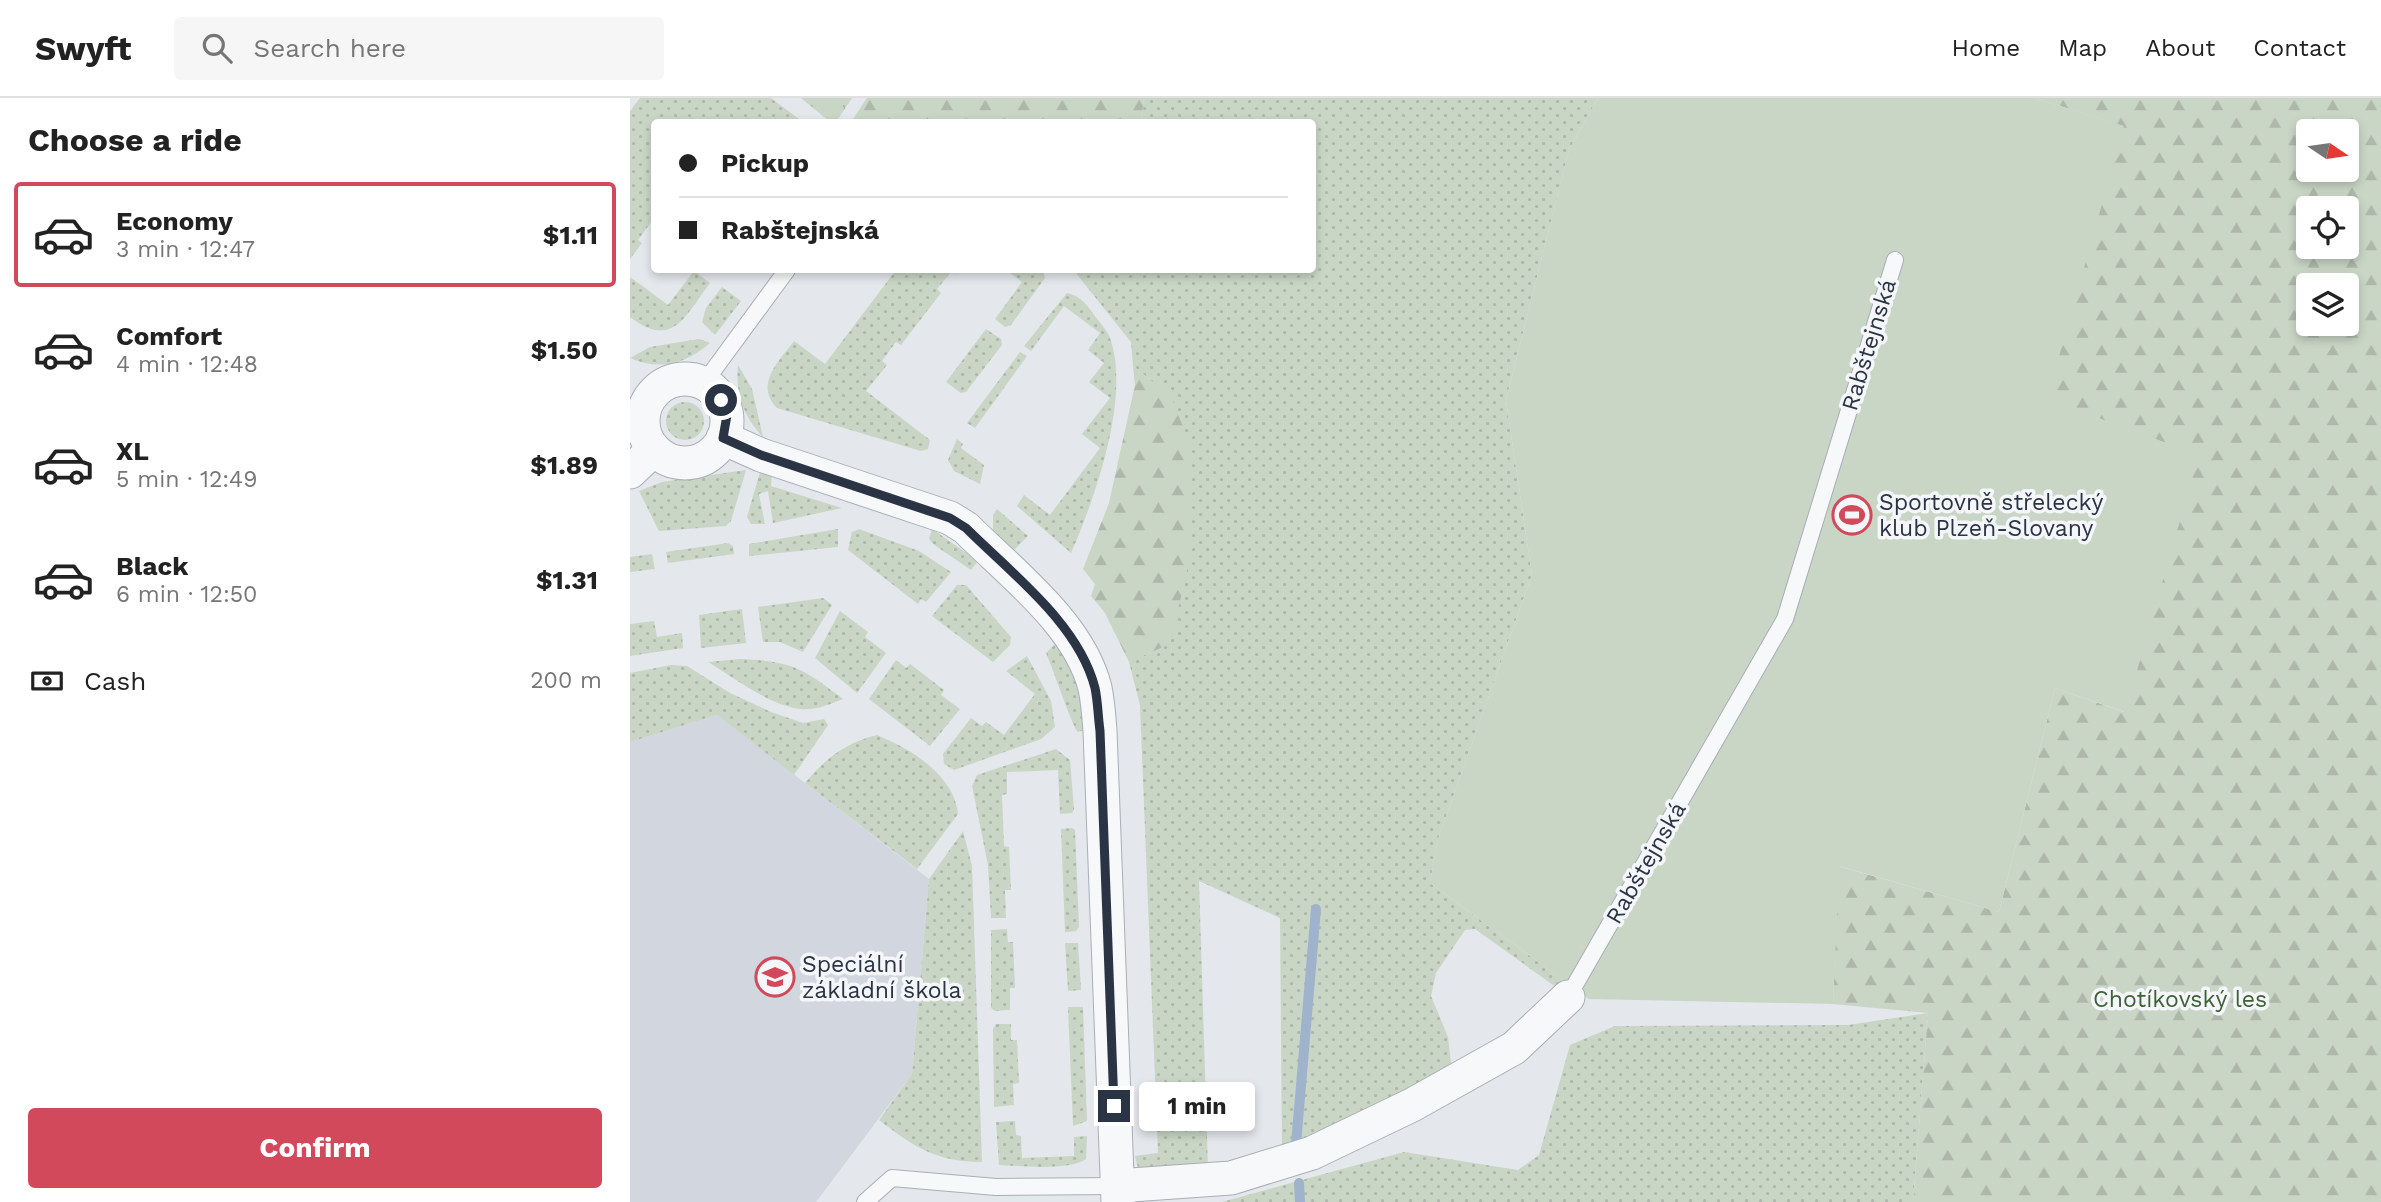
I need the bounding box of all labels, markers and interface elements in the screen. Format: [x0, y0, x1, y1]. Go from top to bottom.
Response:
search box [174, 17, 664, 80]
text: Swyft [35, 29, 132, 68]
icon: search [198, 29, 236, 67]
text: Search here [254, 33, 406, 63]
text: Home [1952, 34, 2020, 62]
text: Map [2058, 34, 2107, 62]
text: About [2145, 34, 2215, 62]
text: Contact [2253, 34, 2346, 62]
north arrow [2296, 119, 2359, 182]
map controls [2296, 119, 2359, 336]
text: Choose a ride [28, 121, 242, 159]
text: Pickup [721, 148, 809, 178]
button: locate [2296, 196, 2359, 259]
icon: car [32, 203, 95, 266]
text: Economy [116, 206, 233, 236]
text: Rabštejnská [721, 215, 879, 245]
text: $1.11 [543, 220, 598, 250]
text: 3 min · 12:47 [116, 236, 255, 263]
button: layers [2296, 273, 2359, 336]
street label: Rabštejnská [1836, 276, 1902, 414]
icon: car [32, 318, 95, 381]
text: Comfort [116, 321, 222, 351]
text: $1.50 [531, 335, 598, 365]
text: 4 min · 12:48 [116, 351, 258, 378]
route start [705, 384, 737, 416]
icon: car [32, 433, 95, 496]
text: XL [116, 436, 149, 466]
text: $1.89 [530, 450, 598, 480]
text: 5 min · 12:49 [116, 466, 257, 493]
place label: Sportovně střelecký klub Plzeň-Slovany [1879, 489, 2104, 542]
sports icon: Sportovně střelecký klub Plzeň-Slovany [1831, 494, 1873, 536]
icon: car [32, 548, 95, 611]
text: Black [116, 551, 188, 581]
text: $1.31 [536, 565, 598, 595]
text: 6 min · 12:50 [116, 581, 257, 608]
icon: cash [28, 662, 66, 700]
text: Cash [84, 666, 146, 696]
text: 200 m [530, 667, 602, 694]
street label: Rabštejnská [1600, 797, 1692, 929]
place label: Speciální základní škola [802, 951, 962, 1004]
school or university icon: Speciální základní škola [754, 956, 796, 998]
park label: Chotíkovský les [2093, 986, 2267, 1013]
callout: 1 min [1138, 1082, 1254, 1130]
route end [1098, 1090, 1130, 1122]
text: 1 min [1167, 1093, 1227, 1120]
button: Confirm [28, 1108, 602, 1188]

